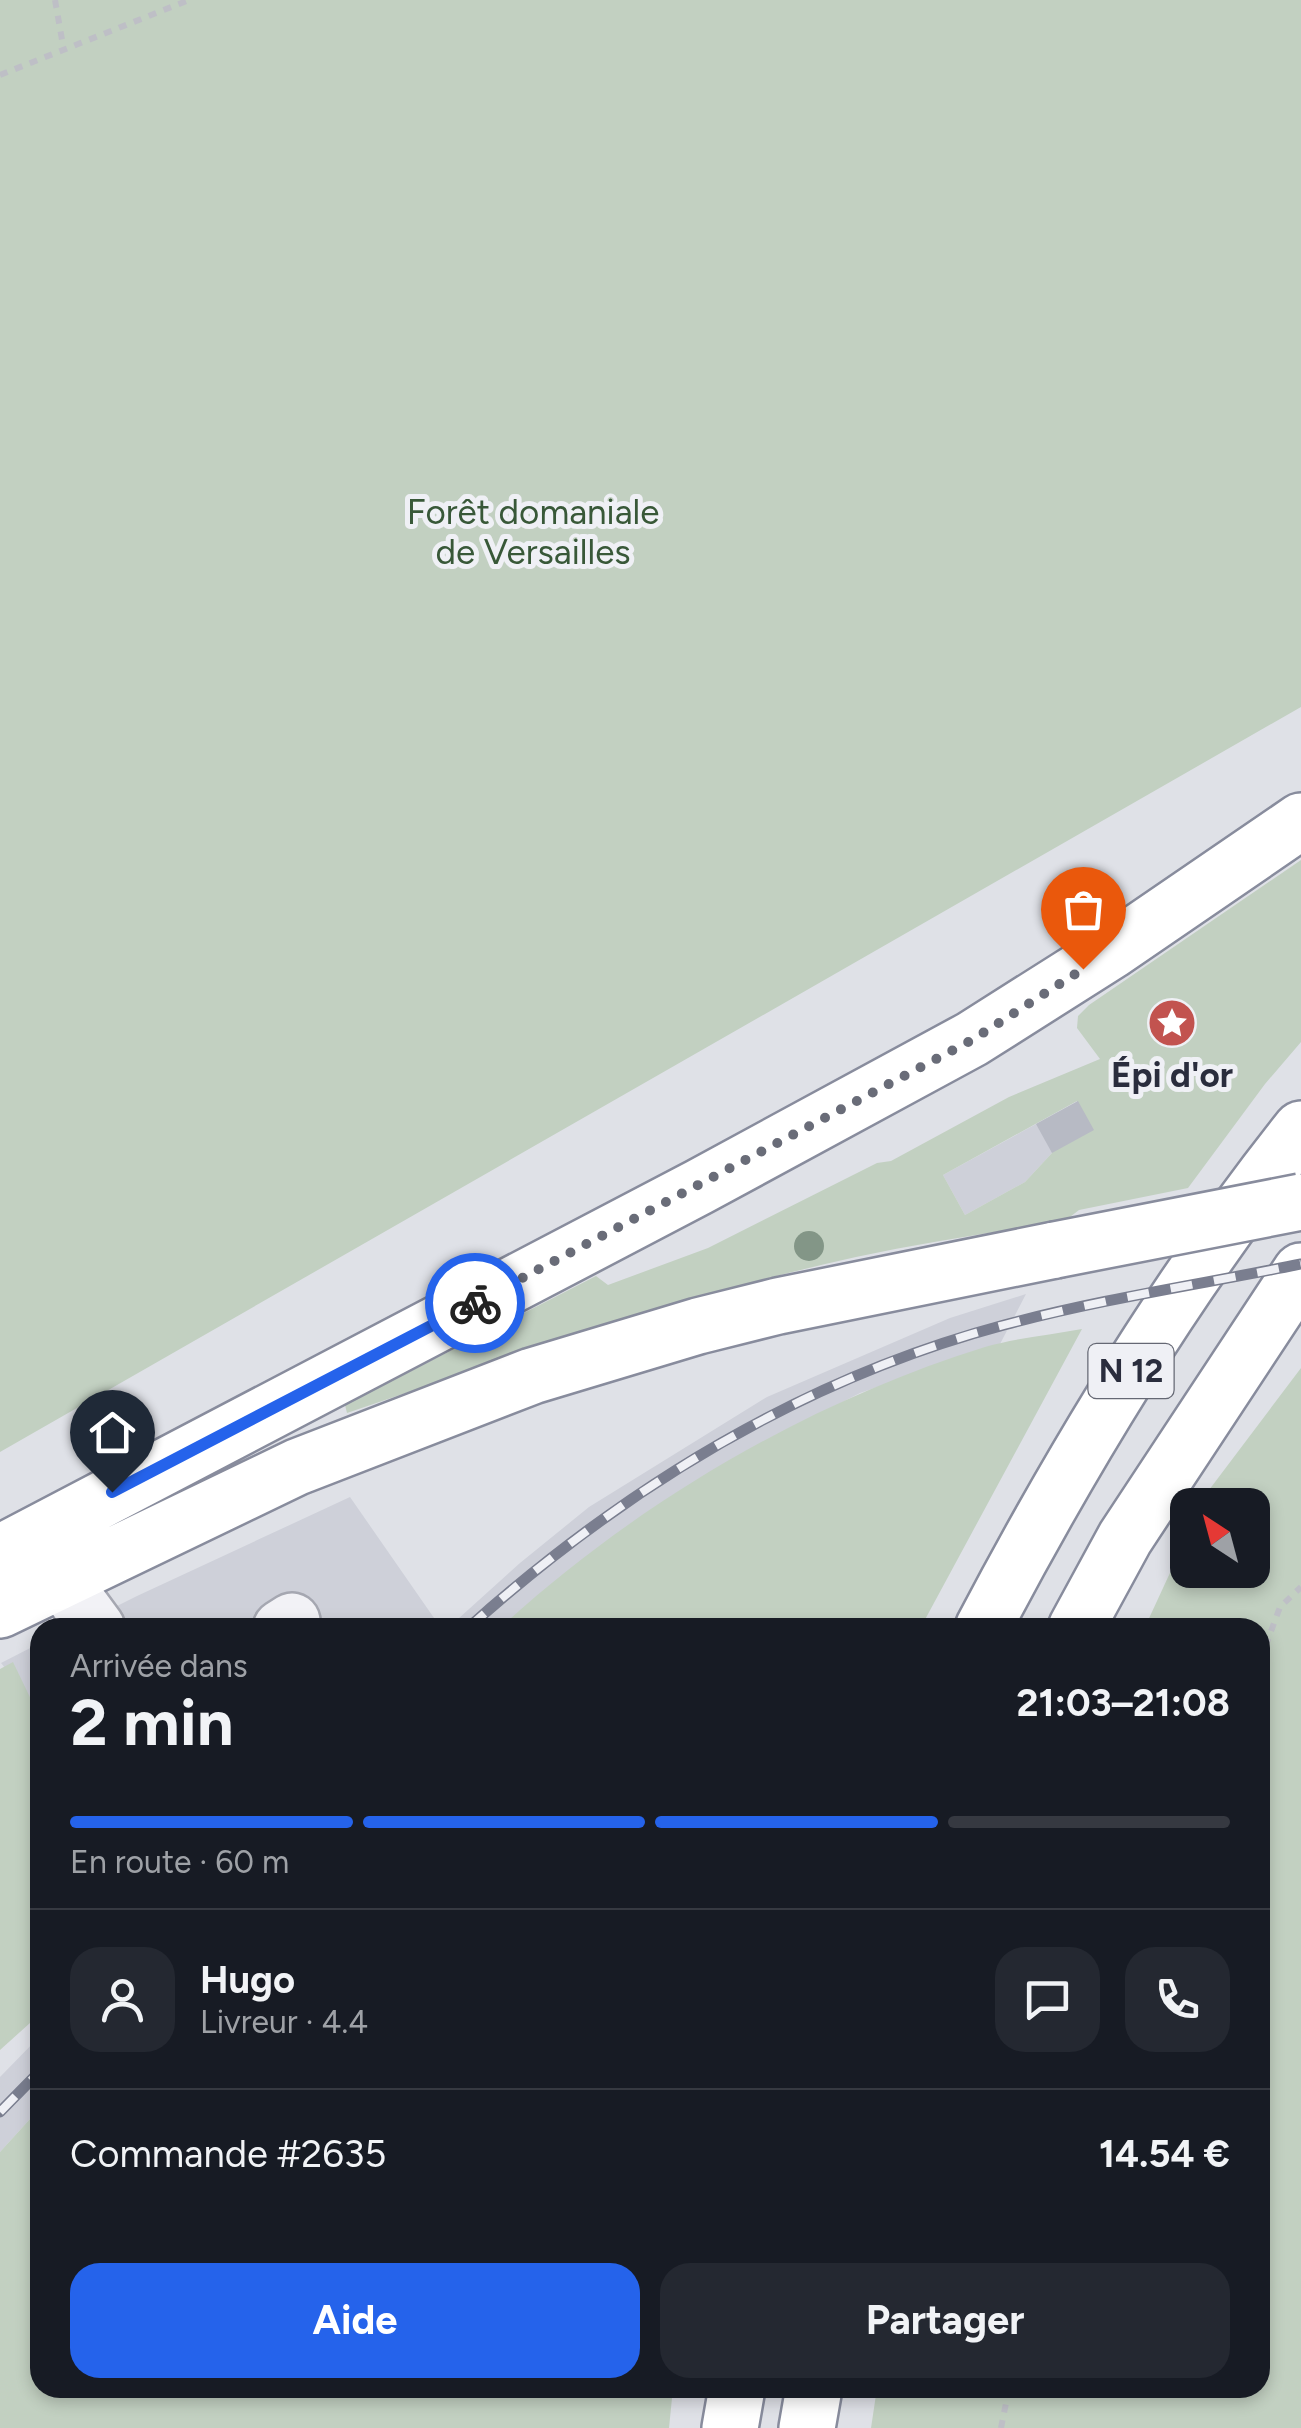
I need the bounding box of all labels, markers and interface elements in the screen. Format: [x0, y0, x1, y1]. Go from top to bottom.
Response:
park label: Forêt domaniale de Versailles [407, 491, 659, 573]
pin [1041, 867, 1126, 970]
icon: bag [1056, 882, 1111, 937]
place icon: Épi d'or [1146, 997, 1198, 1049]
place label: Épi d'or [1111, 1054, 1233, 1096]
courier [425, 1253, 525, 1353]
icon: bike [448, 1276, 503, 1331]
road number: N 12 [1088, 1344, 1174, 1398]
pin [70, 1390, 155, 1493]
icon: home [85, 1405, 140, 1460]
north arrow [1170, 1488, 1270, 1588]
map controls [1170, 1488, 1270, 1588]
text: Arrivée dans [70, 1647, 248, 1685]
text: 21:03–21:08 [1017, 1680, 1230, 1726]
text: 2 min [70, 1683, 234, 1761]
text: En route · 60 m [70, 1843, 289, 1881]
button: person [70, 1947, 175, 2052]
button: chat [995, 1947, 1100, 2052]
button: phone [1125, 1947, 1230, 2052]
text: Hugo [200, 1957, 295, 2003]
text: Livreur · 4.4 [200, 2003, 368, 2041]
text: Commande #2635 [70, 2131, 386, 2177]
text: 14.54 € [1099, 2131, 1230, 2177]
button: Aide [70, 2263, 640, 2378]
button: Partager [660, 2263, 1230, 2378]

